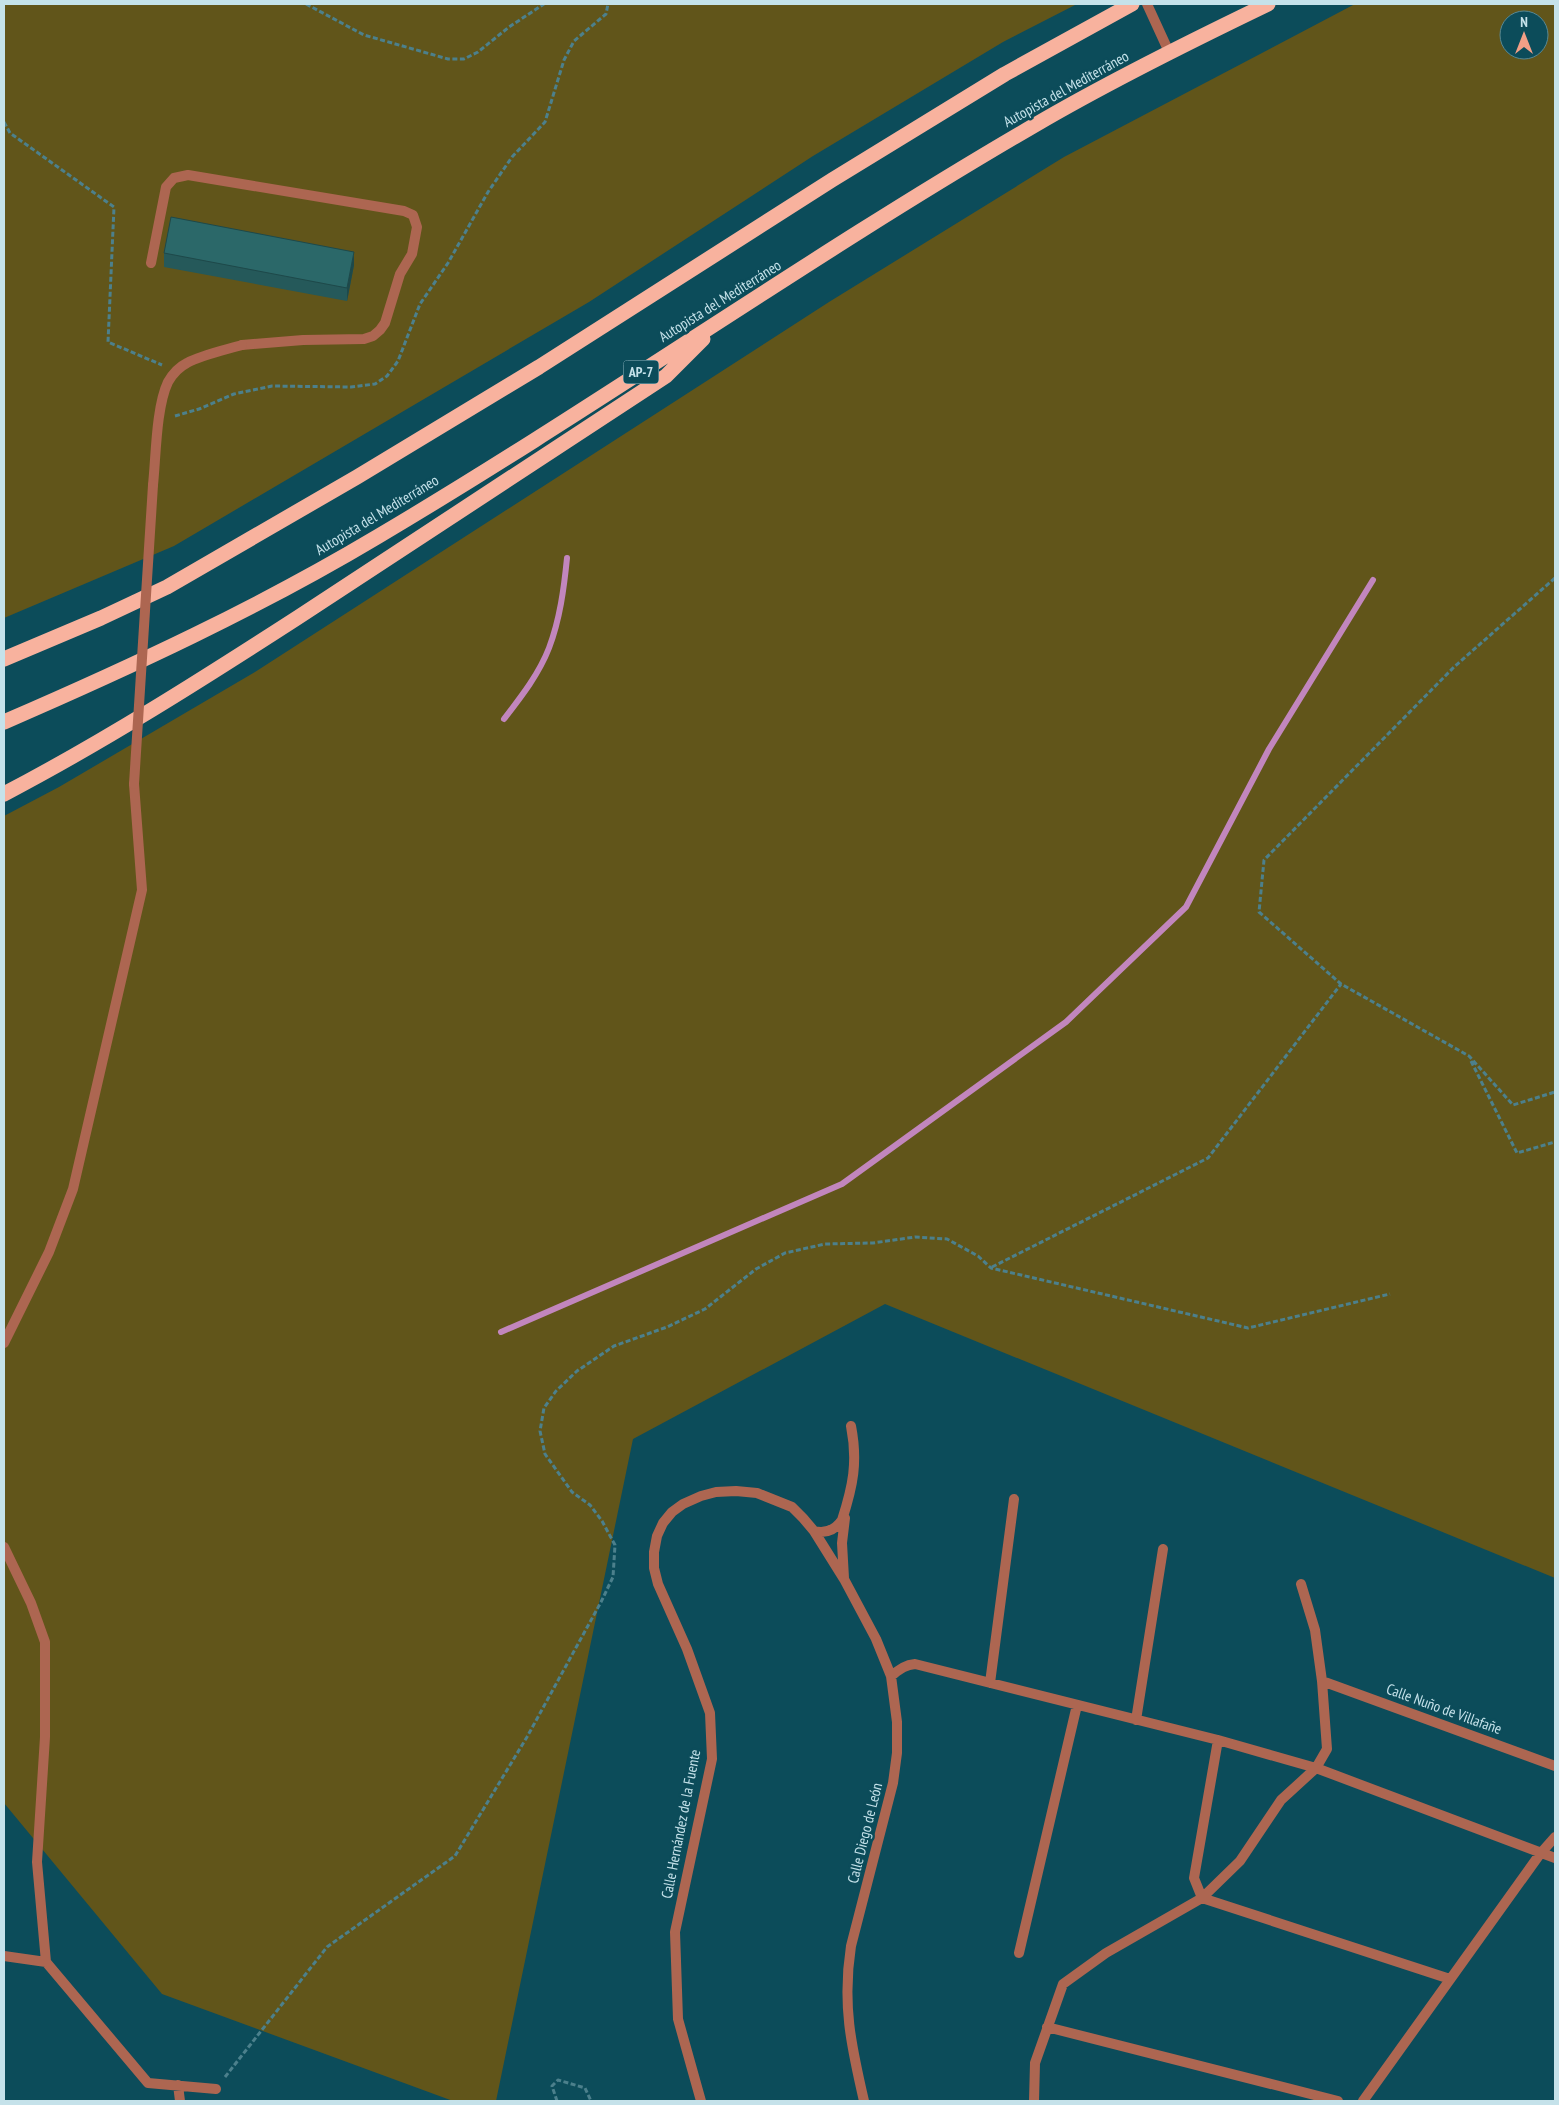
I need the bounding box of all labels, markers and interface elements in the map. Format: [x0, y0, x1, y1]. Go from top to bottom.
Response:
north arrow [1499, 10, 1549, 60]
text: N [1520, 13, 1528, 31]
street label: Autopista del Mediterráneo [1000, 46, 1132, 131]
street label: Autopista del Mediterráneo [655, 255, 784, 346]
road number: AP-7 [624, 361, 658, 384]
street label: Autopista del Mediterráneo [312, 470, 442, 559]
street label: Calle Nuño de Villafañe [1384, 1679, 1504, 1738]
street label: Calle Hernández de la Fuente [657, 1748, 704, 1900]
street label: Calle Diego de León [843, 1781, 886, 1885]

